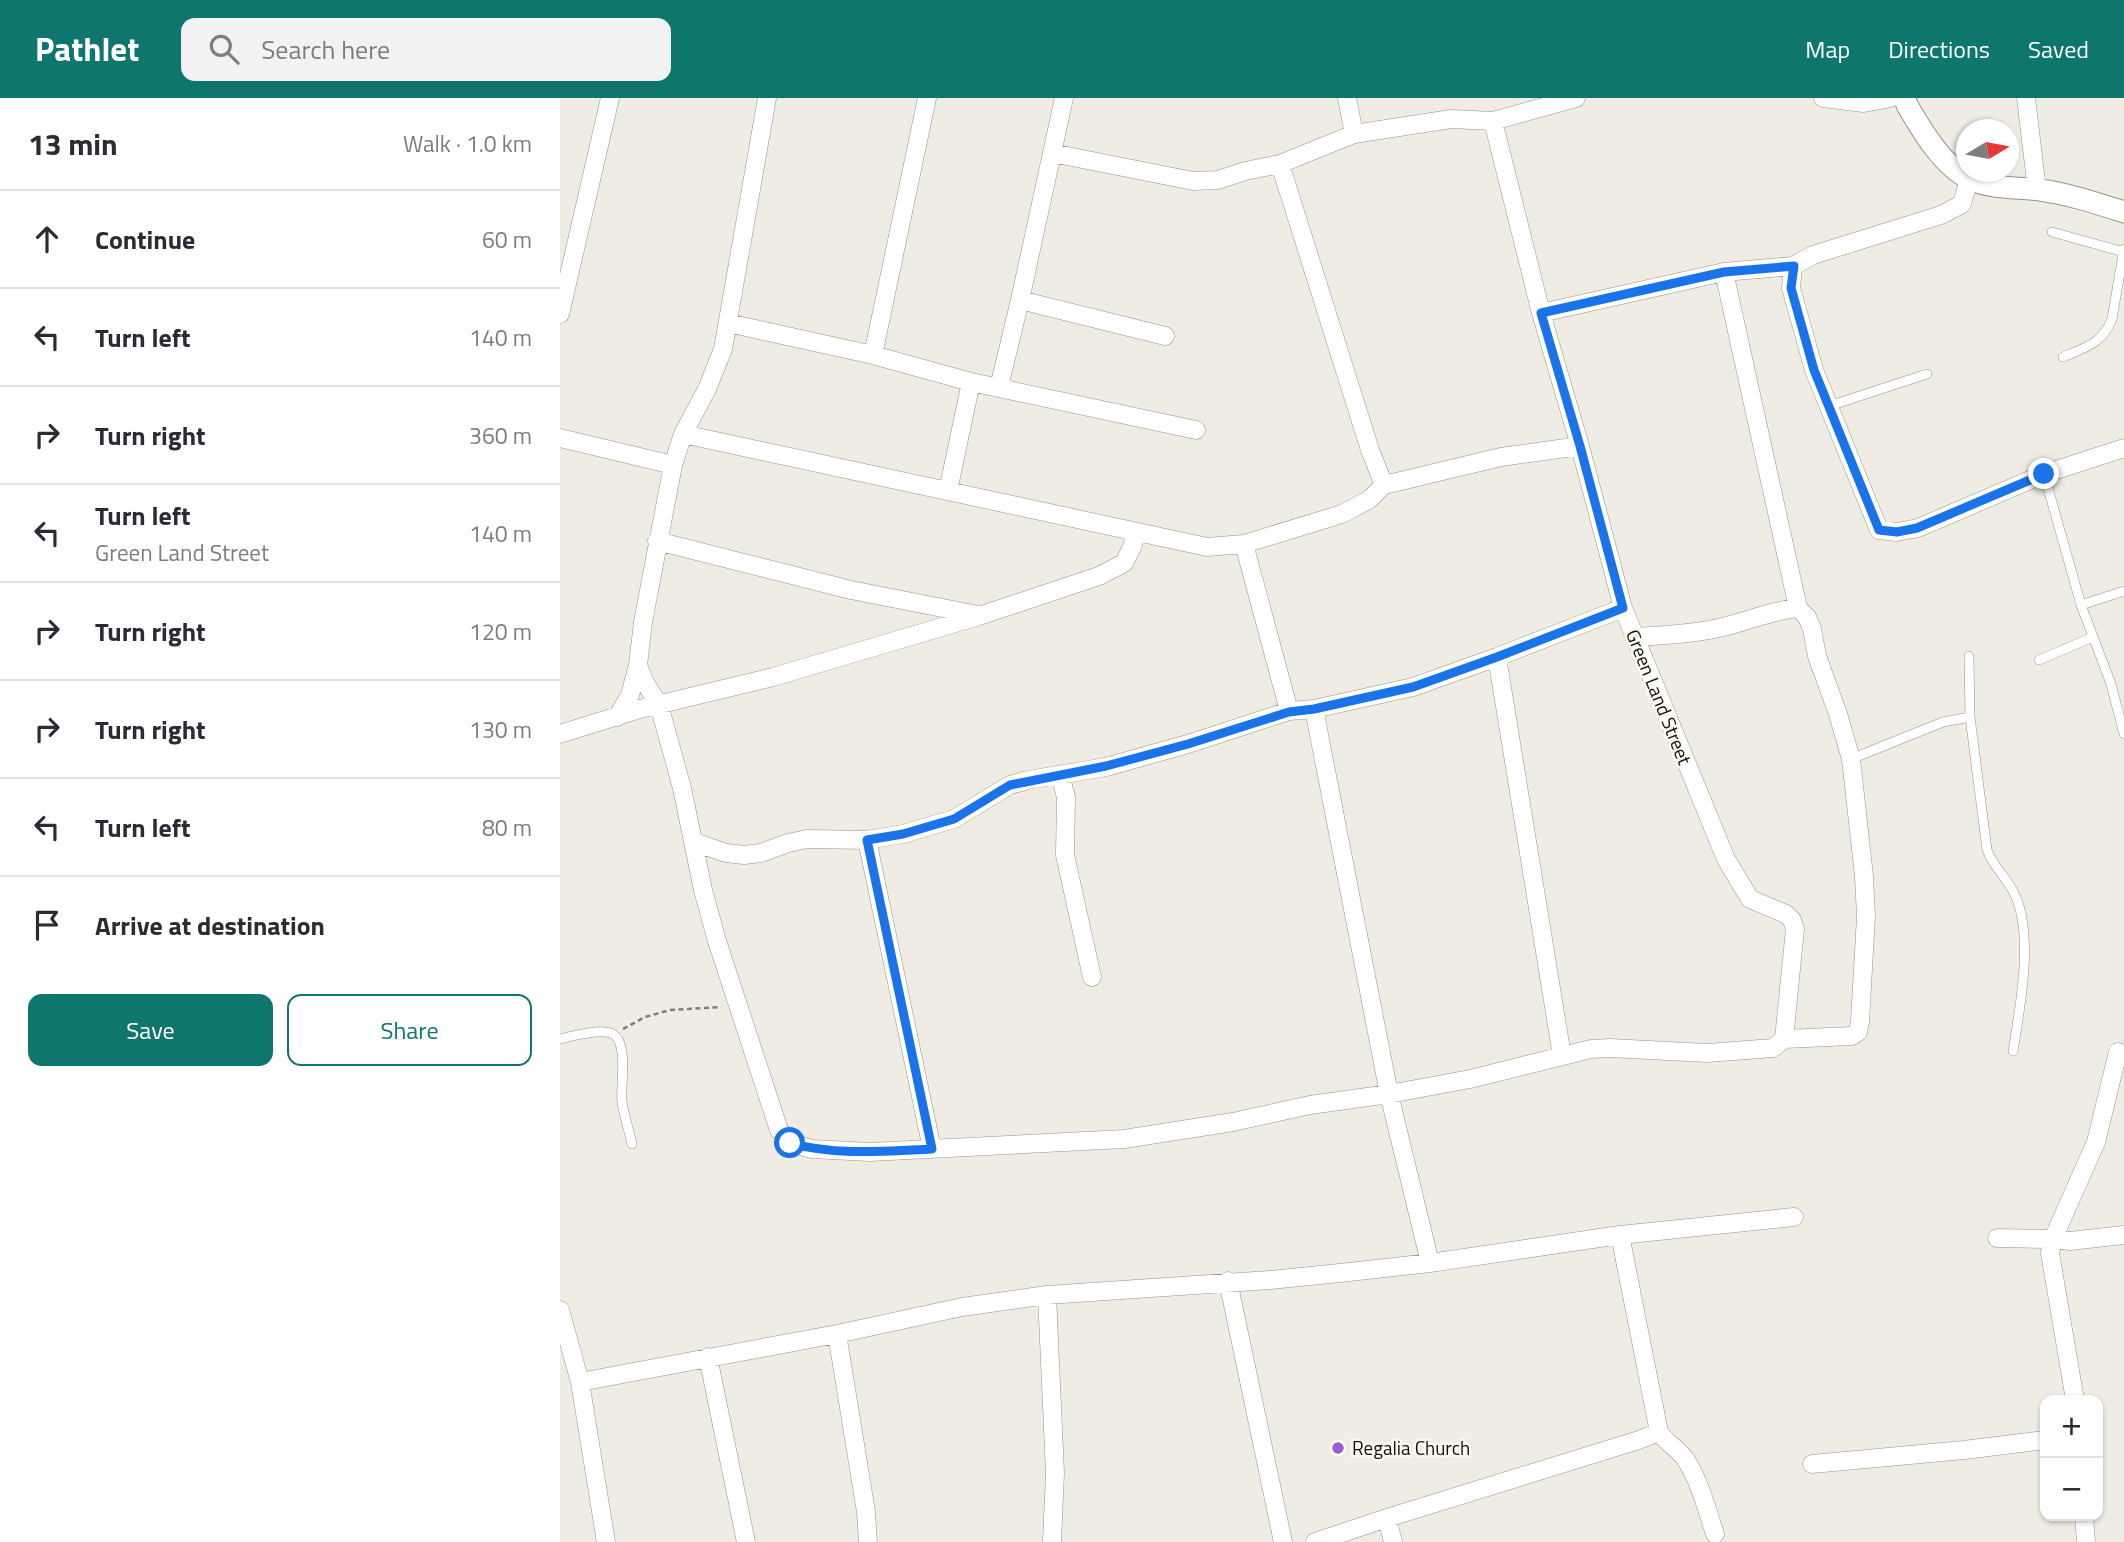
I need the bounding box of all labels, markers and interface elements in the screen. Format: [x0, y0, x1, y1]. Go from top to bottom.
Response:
search box [181, 18, 671, 81]
text: Pathlet [35, 24, 139, 74]
icon: search [205, 30, 243, 68]
text: Search here [261, 30, 390, 69]
text: Map [1805, 31, 1850, 67]
text: Directions [1888, 31, 1990, 67]
text: Saved [2028, 31, 2089, 67]
north arrow [1956, 119, 2019, 182]
text: 13 min [28, 121, 118, 167]
text: Walk · 1.0 km [403, 126, 532, 161]
icon: ahead [28, 220, 66, 258]
text: Continue [95, 220, 195, 259]
text: 60 m [482, 222, 532, 257]
icon: left [28, 318, 66, 356]
text: Turn left [95, 318, 190, 357]
text: 140 m [469, 320, 532, 355]
icon: right [28, 416, 66, 454]
text: Turn right [95, 416, 206, 455]
text: 360 m [469, 418, 532, 453]
route end [2028, 458, 2059, 489]
text: Turn left [95, 496, 190, 535]
icon: left [28, 514, 66, 552]
text: 140 m [469, 516, 532, 551]
text: Green Land Street [95, 535, 269, 570]
icon: right [28, 612, 66, 650]
text: Turn right [95, 612, 206, 651]
text: 120 m [469, 614, 532, 649]
street label: Green Land Street [1619, 625, 1700, 769]
icon: right [28, 710, 66, 748]
text: Turn right [95, 710, 206, 749]
text: 130 m [469, 712, 532, 747]
icon: left [28, 808, 66, 846]
text: Turn left [95, 808, 190, 847]
text: 80 m [482, 810, 532, 845]
icon: arrive [28, 906, 66, 944]
text: Arrive at destination [95, 906, 325, 945]
button: Save [28, 994, 273, 1066]
button: Share [287, 994, 532, 1066]
route start [774, 1127, 805, 1158]
map controls [2040, 1395, 2103, 1521]
button: + [2040, 1395, 2103, 1458]
place label: Regalia Church [1352, 1433, 1470, 1462]
marker: Regalia Church [1330, 1440, 1346, 1456]
button: − [2040, 1458, 2103, 1521]

